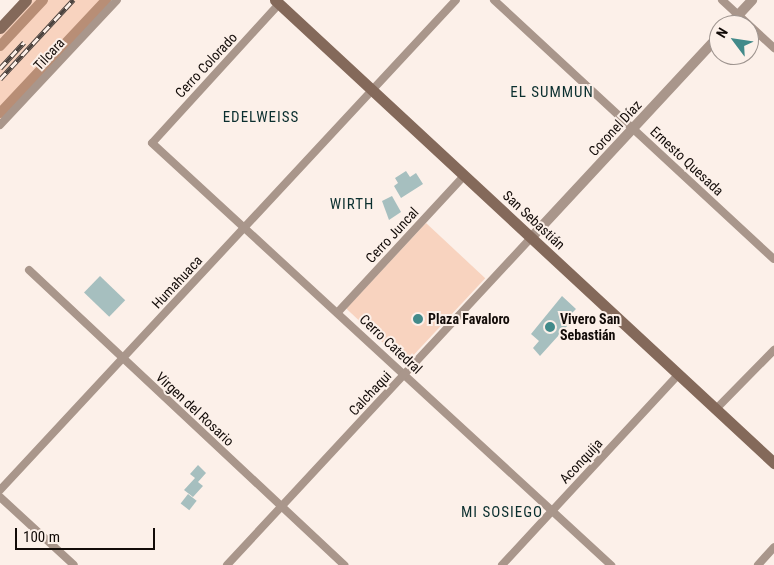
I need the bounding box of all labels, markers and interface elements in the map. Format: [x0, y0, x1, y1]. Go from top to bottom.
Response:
north arrow [709, 15, 759, 65]
text: N [713, 25, 731, 41]
street label: Cerro Colorado [172, 29, 240, 101]
street label: Tilcara [30, 35, 68, 73]
district label: EL SUMMUN [509, 84, 595, 102]
street label: Coronel Díaz [585, 97, 645, 159]
district label: EDELWEISS [222, 109, 300, 127]
street label: Ernesto Quesada [647, 123, 727, 199]
street label: San Sebastián [500, 187, 568, 253]
district label: WIRTH [329, 196, 375, 214]
street label: Cerro Juncal [362, 204, 422, 266]
street label: Humahuaca [148, 252, 206, 312]
street label: Cerro Catedral [356, 311, 426, 377]
place label: Plaza Favaloro [428, 311, 510, 327]
place label: Vivero San Sebastián [560, 311, 620, 344]
marker: Plaza Favaloro [412, 313, 424, 325]
marker: Vivero San Sebastián [544, 321, 556, 333]
street label: Calchaqui [345, 367, 395, 419]
street label: Virgen del Rosario [152, 369, 238, 449]
street label: Aconquija [556, 435, 606, 487]
district label: MI SOSIEGO [460, 504, 544, 522]
scale bar [18, 518, 158, 550]
text: 100 m [23, 528, 60, 546]

